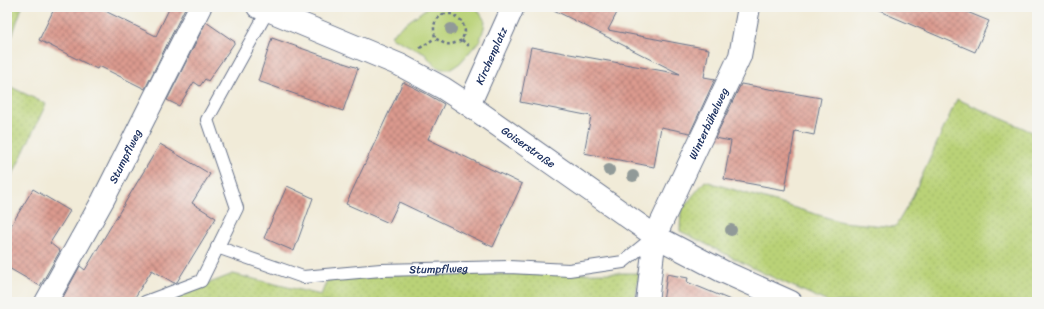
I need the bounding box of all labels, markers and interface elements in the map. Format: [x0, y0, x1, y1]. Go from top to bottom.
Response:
street label: Kirchenplatz [470, 23, 513, 88]
street label: Winterbühelweg [683, 84, 733, 162]
street label: Goiserstraße [497, 121, 560, 173]
street label: Stumpflweg [103, 125, 147, 187]
street label: Stumpflweg [409, 258, 469, 279]

